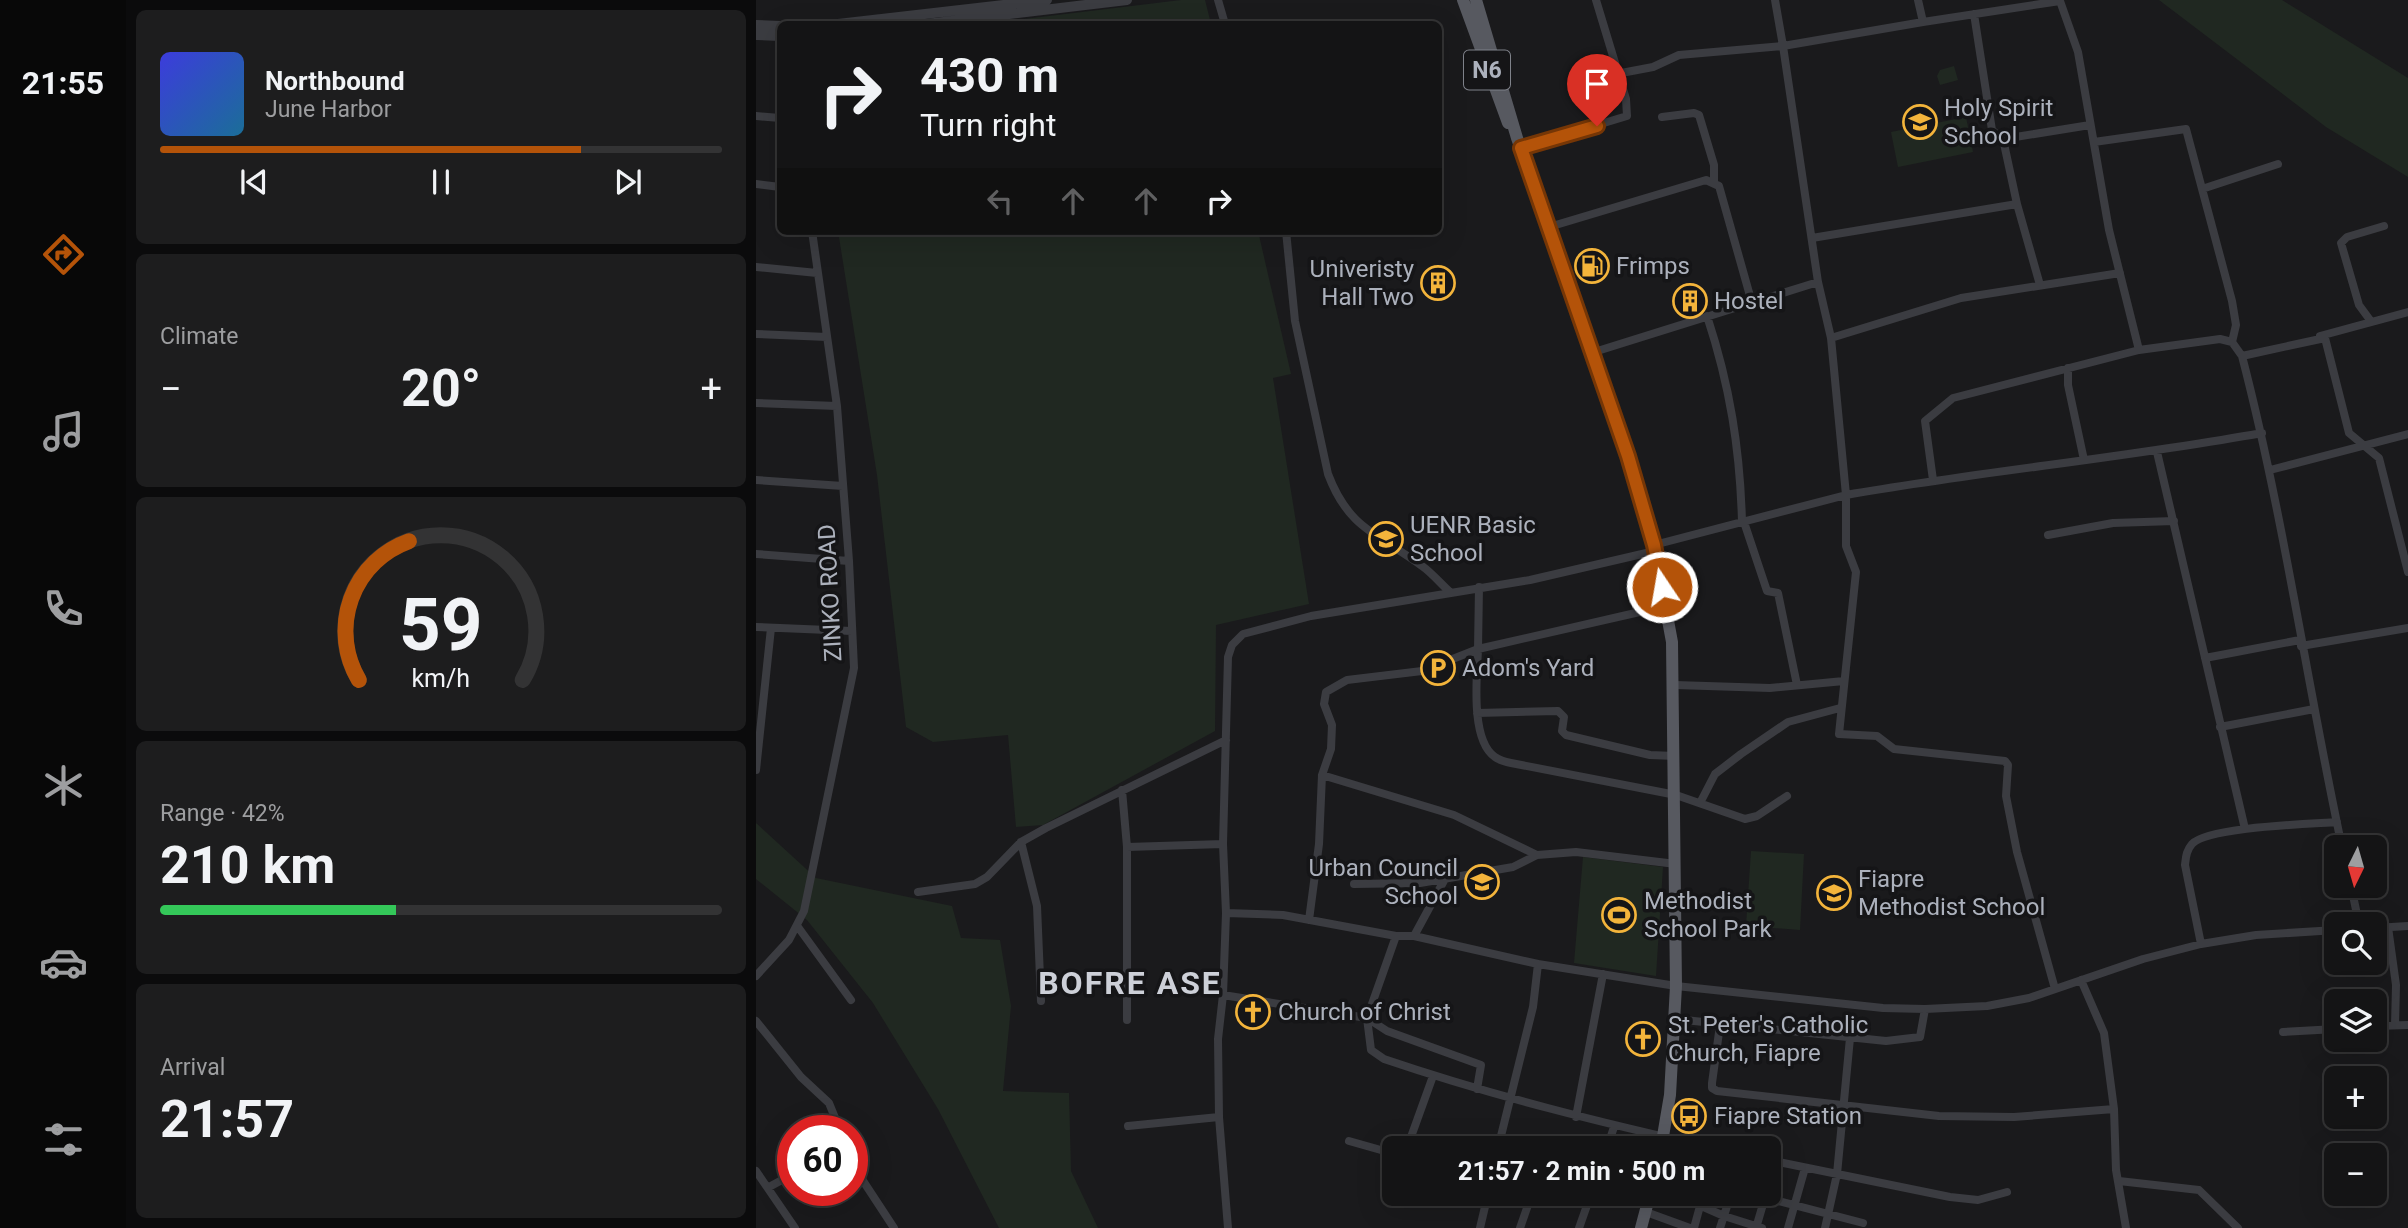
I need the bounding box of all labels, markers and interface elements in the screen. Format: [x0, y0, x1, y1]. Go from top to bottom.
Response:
text: 430 m [920, 47, 1059, 104]
icon: right [805, 49, 896, 140]
road number: N6 [1464, 50, 1510, 90]
pin [1567, 54, 1627, 126]
text: 21:55 [22, 64, 104, 102]
icon: arrive [1578, 65, 1616, 103]
text: Northbound [265, 66, 405, 96]
place label: Holy Spirit School [1944, 94, 2053, 150]
text: June Harbor [265, 96, 392, 123]
school or university icon: Holy Spirit School [1901, 103, 1939, 141]
text: Turn right [920, 106, 1056, 144]
icon: previous [235, 163, 273, 201]
icon: pause [422, 163, 460, 201]
icon: next [609, 163, 647, 201]
icon: left [981, 182, 1019, 220]
icon: ahead [1054, 182, 1092, 220]
icon: ahead [1127, 182, 1165, 220]
icon: right [1200, 182, 1238, 220]
icon: directions [39, 230, 88, 279]
fuel station icon: Frimps [1573, 247, 1611, 285]
place label: Frimps [1616, 252, 1690, 280]
place label: Univeristy Hall Two [1310, 255, 1415, 311]
building icon: Univeristy Hall Two [1419, 264, 1457, 302]
building icon: Hostel [1671, 282, 1709, 320]
place label: Hostel [1714, 287, 1784, 315]
text: Climate [160, 323, 239, 350]
text: 20° [401, 358, 481, 419]
text: − [160, 367, 182, 411]
text: + [700, 367, 722, 411]
icon: music [39, 407, 88, 456]
place label: UENR Basic School [1410, 511, 1536, 567]
school or university icon: UENR Basic School [1367, 520, 1405, 558]
street label: ZINKO ROAD [812, 524, 848, 662]
position arrow [1625, 550, 1699, 624]
text: 59 [399, 582, 483, 668]
icon: phone [39, 584, 88, 633]
parking icon: Adom's Yard [1419, 649, 1457, 687]
place label: Adom's Yard [1462, 654, 1594, 682]
text: km/h [412, 664, 470, 693]
icon: climate [39, 761, 88, 810]
text: Range · 42% [160, 800, 285, 827]
text: 210 km [160, 835, 335, 896]
north arrow [2324, 835, 2387, 898]
map controls [2324, 835, 2387, 1206]
place label: Urban Council School [1309, 854, 1458, 910]
school or university icon: Urban Council School [1463, 863, 1501, 901]
place label: Fiapre Methodist School [1858, 865, 2045, 921]
school or university icon: Fiapre Methodist School [1815, 874, 1853, 912]
place label: Methodist School Park [1644, 887, 1772, 943]
sports icon: Methodist School Park [1600, 896, 1638, 934]
button: search [2324, 912, 2387, 975]
icon: car [39, 938, 88, 987]
district label: BOFRE ASE [1038, 964, 1222, 1002]
button: layers [2324, 989, 2387, 1052]
church icon: Church of Christ [1234, 993, 1272, 1031]
place label: Church of Christ [1278, 998, 1451, 1026]
place label: St. Peter's Catholic Church, Fiapre [1668, 1011, 1868, 1067]
church icon: St. Peter's Catholic Church, Fiapre [1624, 1020, 1662, 1058]
text: Arrival [160, 1054, 225, 1081]
button: + [2324, 1066, 2387, 1129]
text: 21:57 [160, 1089, 294, 1150]
bus stop icon: Fiapre Station [1670, 1097, 1708, 1135]
place label: Fiapre Station [1714, 1102, 1862, 1130]
icon: filters [39, 1115, 88, 1164]
speed limit sign: 60 [777, 1115, 868, 1206]
button: − [2324, 1143, 2387, 1206]
text: 21:57 · 2 min · 500 m [1458, 1156, 1705, 1186]

